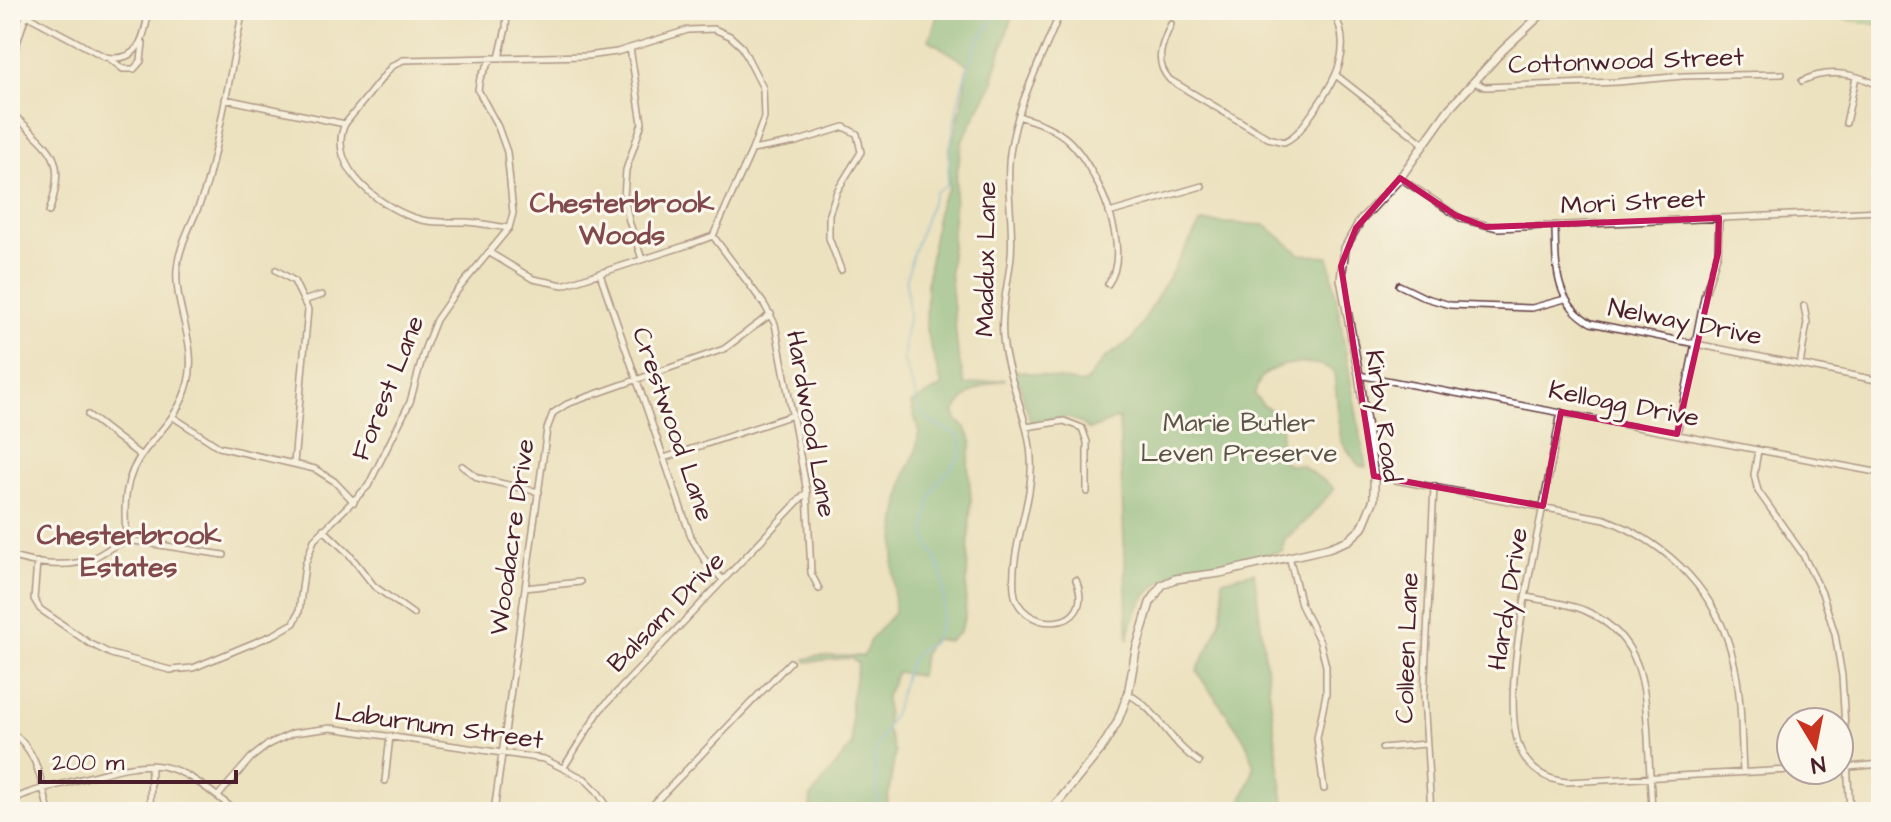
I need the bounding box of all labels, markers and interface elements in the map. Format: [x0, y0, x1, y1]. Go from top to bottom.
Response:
street label: Cottonwood Street [1507, 39, 1745, 83]
street label: Mori Street [1560, 180, 1707, 224]
street label: Maddux Lane [967, 181, 1005, 337]
district label: Chesterbrook Woods [530, 184, 715, 255]
street label: Nelway Drive [1605, 289, 1765, 357]
street label: Forest Lane [343, 310, 433, 466]
street label: Crestwood Lane [623, 322, 723, 526]
street label: Hardwood Lane [777, 328, 845, 520]
street label: Kirby Road [1354, 348, 1410, 485]
street label: Kellogg Drive [1545, 372, 1702, 438]
park label: Marie Butler Leven Preserve [1140, 405, 1338, 471]
street label: Woodacre Drive [480, 436, 544, 638]
district label: Chesterbrook Estates [37, 516, 222, 587]
street label: Hardy Drive [1479, 525, 1539, 673]
street label: Balsam Drive [599, 544, 733, 680]
street label: Colleen Lane [1386, 572, 1428, 724]
street label: Laburnum Street [332, 694, 546, 759]
north arrow [1775, 706, 1855, 786]
scale bar [40, 734, 236, 784]
text: 200 m [52, 746, 125, 780]
text: N [1809, 748, 1828, 781]

